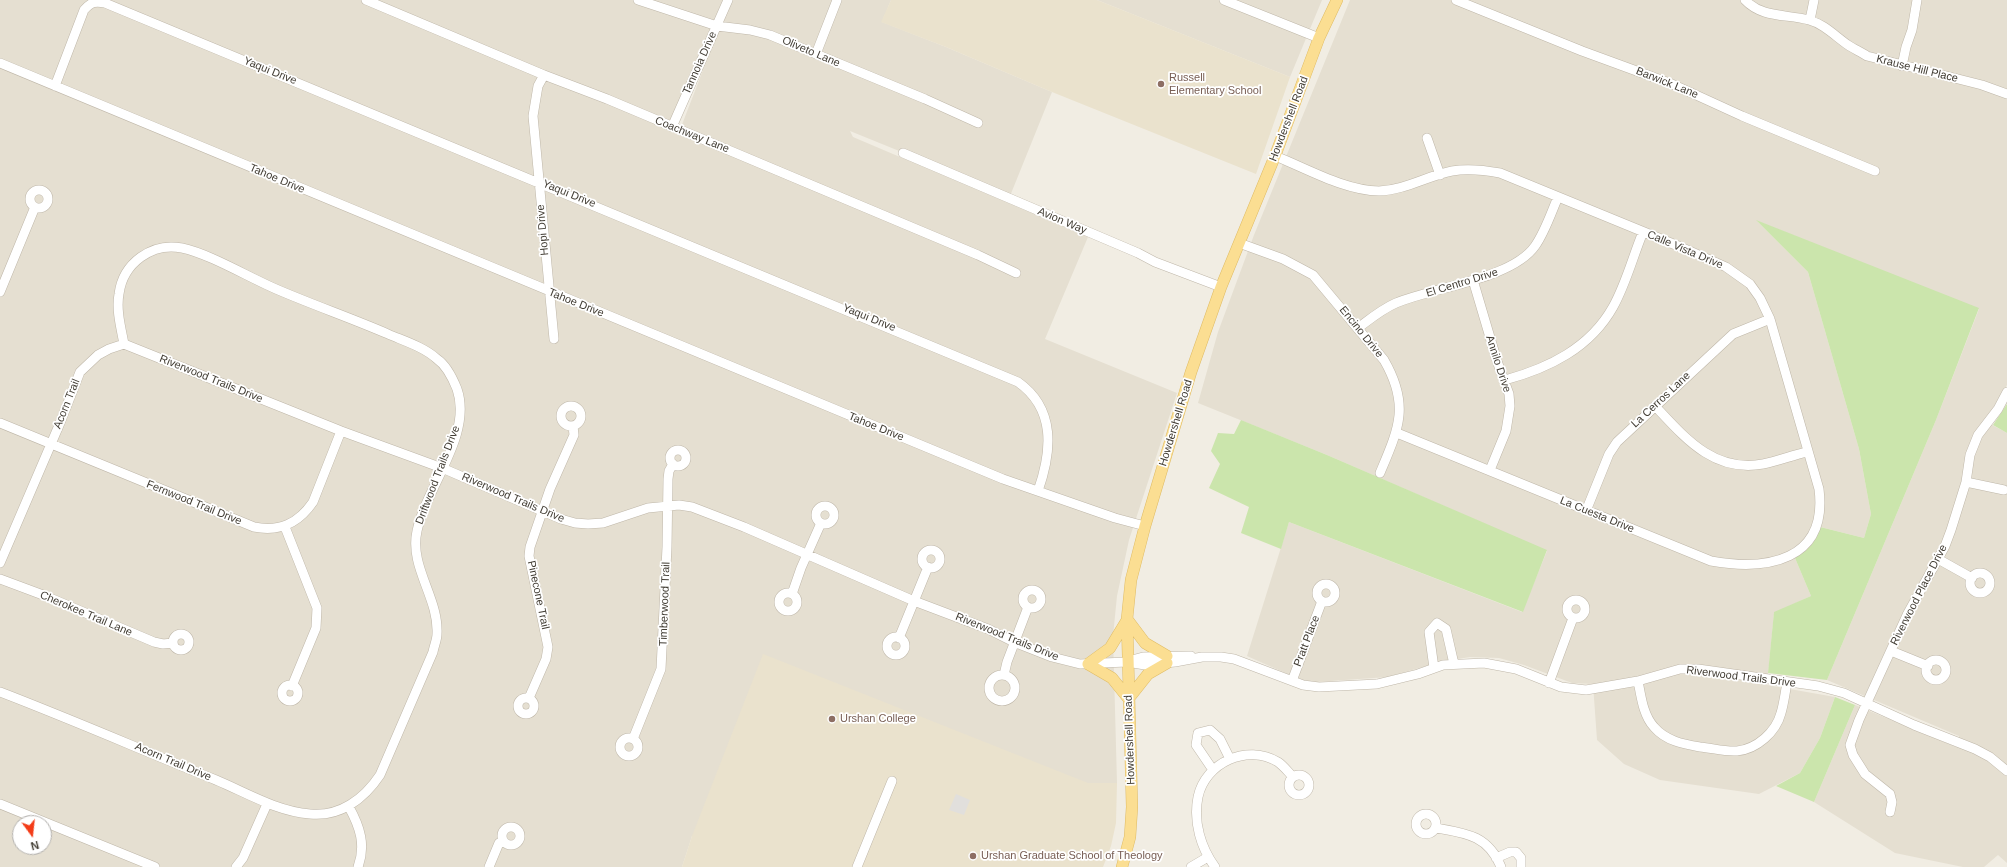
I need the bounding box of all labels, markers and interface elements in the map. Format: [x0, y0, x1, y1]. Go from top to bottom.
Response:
street label: Tannoia Drive [680, 30, 720, 96]
street label: Oliveto Lane [780, 34, 842, 70]
street label: Krause Hill Place [1875, 52, 1959, 86]
street label: Yaqui Drive [242, 54, 298, 88]
street label: Barwick Lane [1634, 65, 1700, 101]
place label: Russell Elementary School [1169, 71, 1261, 97]
street label: Howdershell Road [1267, 75, 1311, 163]
marker: Russell Elementary School [1156, 79, 1166, 89]
street label: Coachway Lane [653, 114, 731, 156]
street label: Tahoe Drive [247, 161, 307, 197]
street label: Yaqui Drive [541, 177, 597, 211]
street label: Hopi Drive [534, 204, 552, 256]
street label: Avion Way [1036, 205, 1088, 237]
street label: Calle Vista Drive [1645, 228, 1725, 272]
street label: El Centro Drive [1424, 266, 1500, 300]
street label: Tahoe Drive [546, 286, 606, 320]
street label: Yaqui Drive [841, 301, 897, 335]
street label: Encino Drive [1336, 304, 1386, 360]
street label: Annilo Drive [1483, 334, 1513, 394]
street label: Riverwood Trails Drive [157, 352, 265, 406]
street label: La Cerros Lane [1629, 369, 1693, 431]
street label: Acorn Trail [51, 377, 83, 431]
street label: Howdershell Road [1157, 378, 1195, 468]
street label: Tahoe Drive [846, 410, 906, 444]
street label: Driftwood Trails Drive [413, 424, 463, 526]
street label: Riverwood Trails Drive [460, 470, 566, 526]
street label: Fernwood Trail Drive [144, 478, 244, 528]
street label: La Cuesta Drive [1558, 494, 1636, 536]
street label: Riverwood Place Drive [1888, 542, 1950, 648]
street label: Pinecone Trail [524, 559, 552, 631]
street label: Timberwood Trail [657, 562, 673, 646]
street label: Cherokee Trail Lane [38, 589, 134, 639]
street label: Riverwood Trails Drive [953, 610, 1061, 664]
street label: Pratt Place [1291, 614, 1323, 668]
street label: Riverwood Trails Drive [1685, 664, 1797, 690]
street label: Howdershell Road [1122, 695, 1138, 785]
place label: Urshan College [840, 712, 916, 726]
marker: Urshan College [827, 714, 837, 724]
street label: Acorn Trail Drive [133, 740, 213, 784]
north arrow [12, 815, 52, 855]
text: N [29, 839, 40, 852]
place label: Urshan Graduate School of Theology [981, 849, 1163, 863]
marker: Urshan Graduate School of Theology [968, 851, 978, 861]

